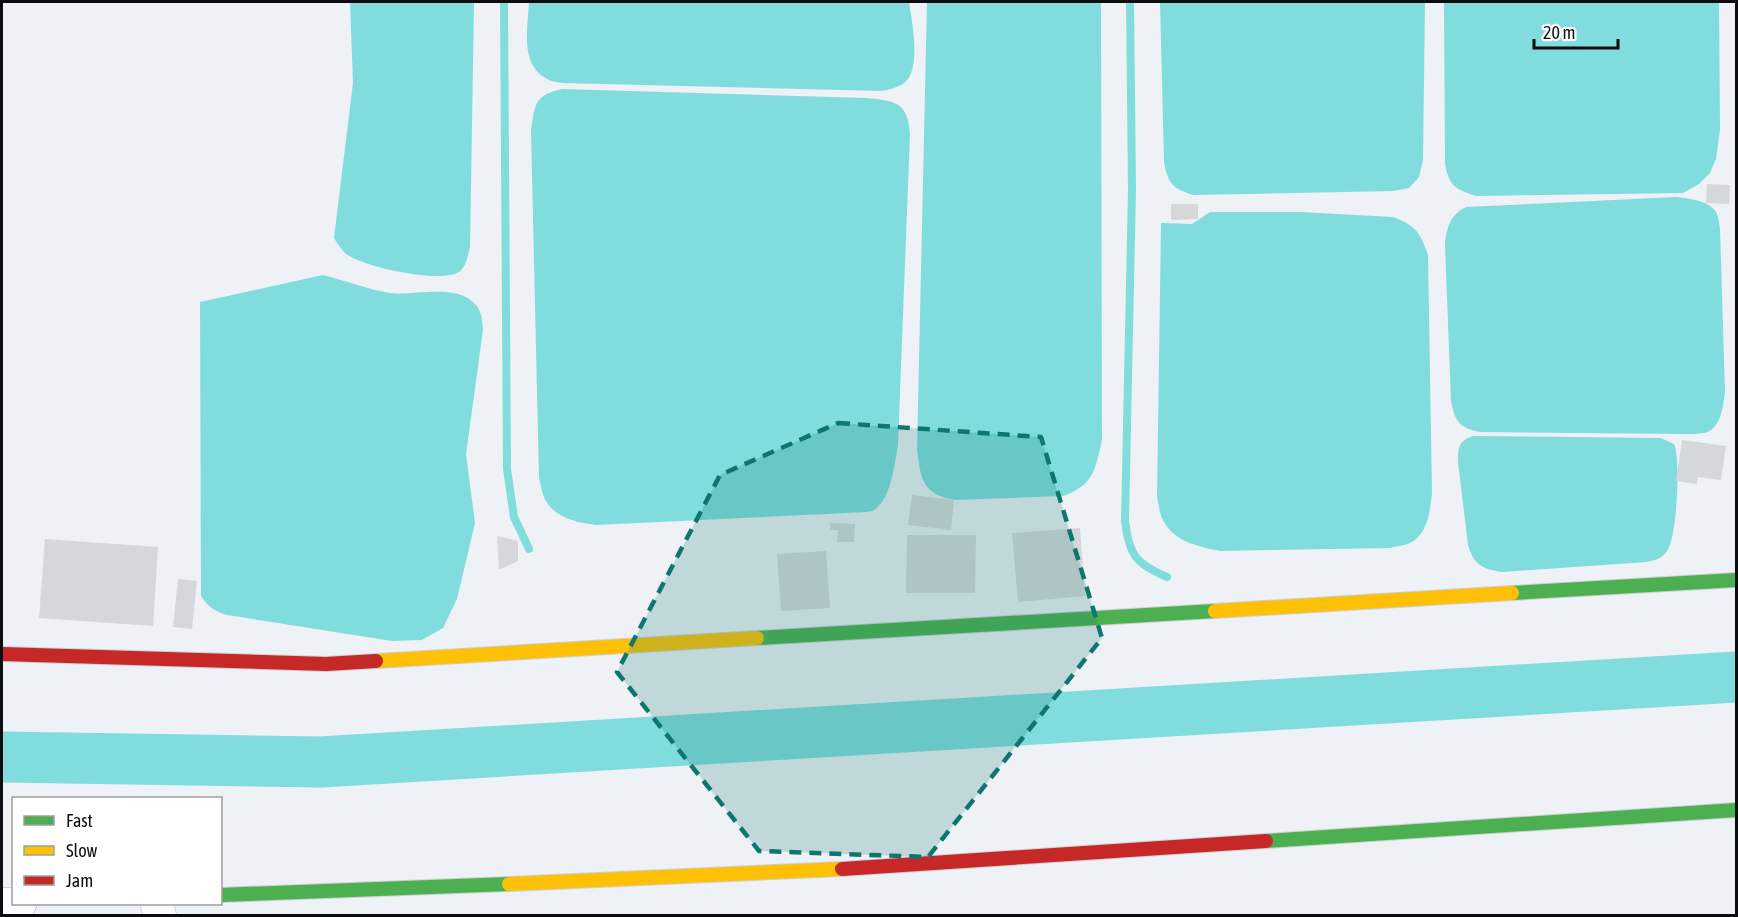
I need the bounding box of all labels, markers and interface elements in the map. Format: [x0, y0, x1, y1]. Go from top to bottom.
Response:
scale bar [1534, 12, 1618, 50]
text: 20 m [1543, 22, 1575, 43]
legend [12, 797, 222, 905]
text: Fast [66, 810, 93, 831]
text: Slow [66, 840, 97, 861]
text: Jam [66, 870, 93, 891]

